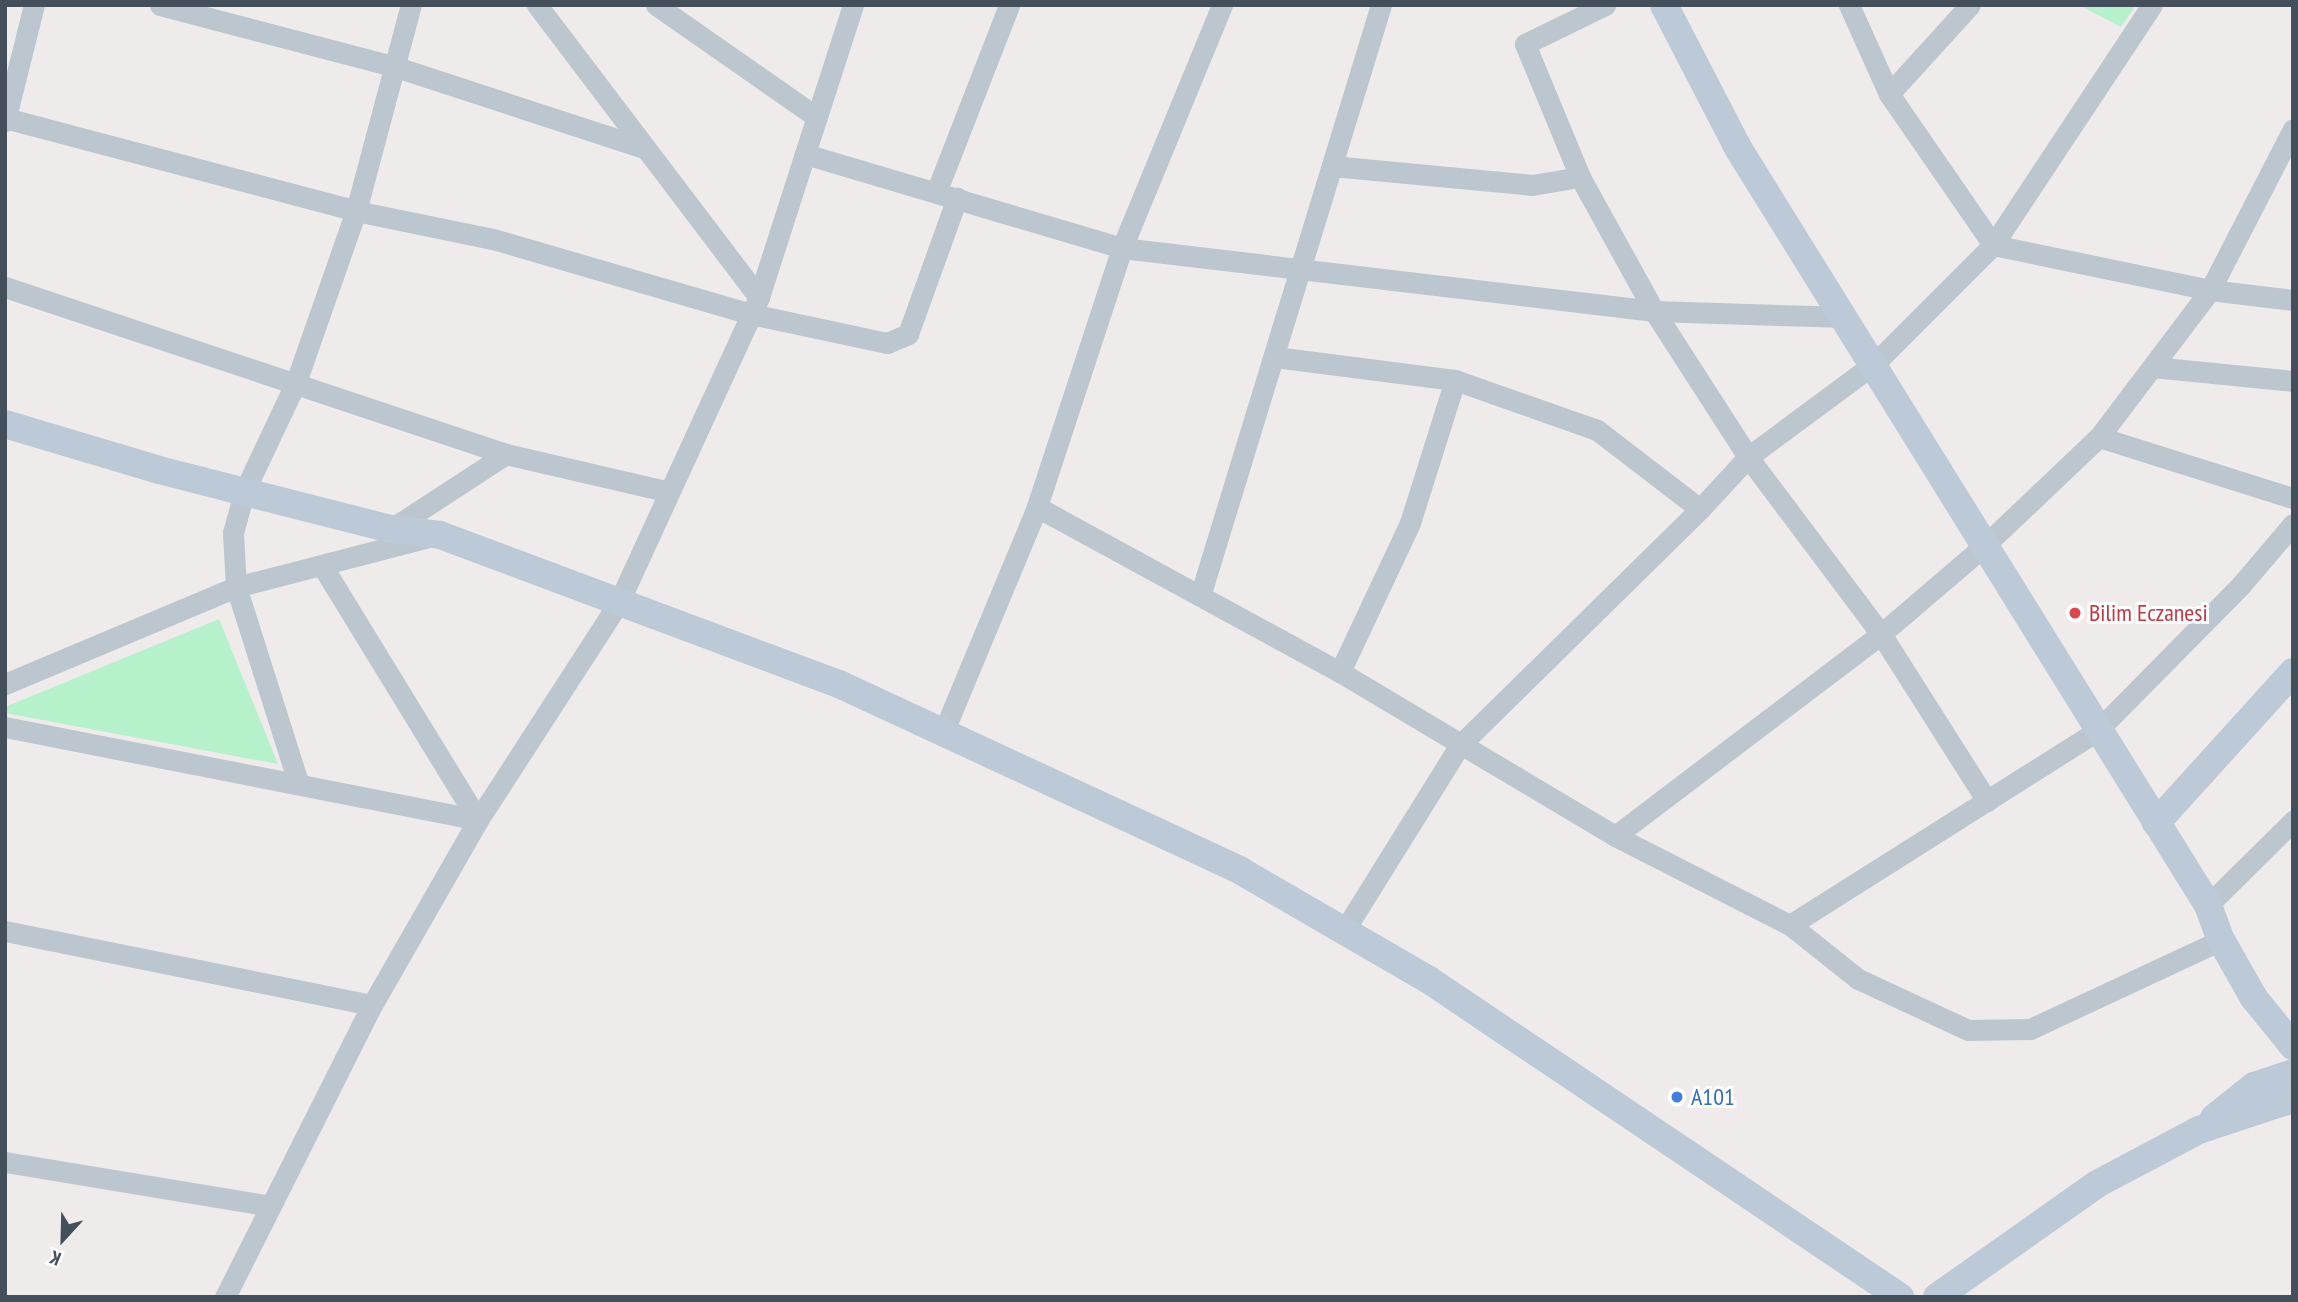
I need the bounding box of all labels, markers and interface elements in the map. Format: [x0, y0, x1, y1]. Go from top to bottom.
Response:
place label: Bilim Eczanesi [2089, 599, 2208, 627]
marker: Bilim Eczanesi [2067, 605, 2083, 621]
place label: A101 [1691, 1083, 1735, 1111]
marker: A101 [1669, 1089, 1685, 1105]
north arrow [28, 1204, 98, 1274]
text: K [46, 1245, 64, 1271]

